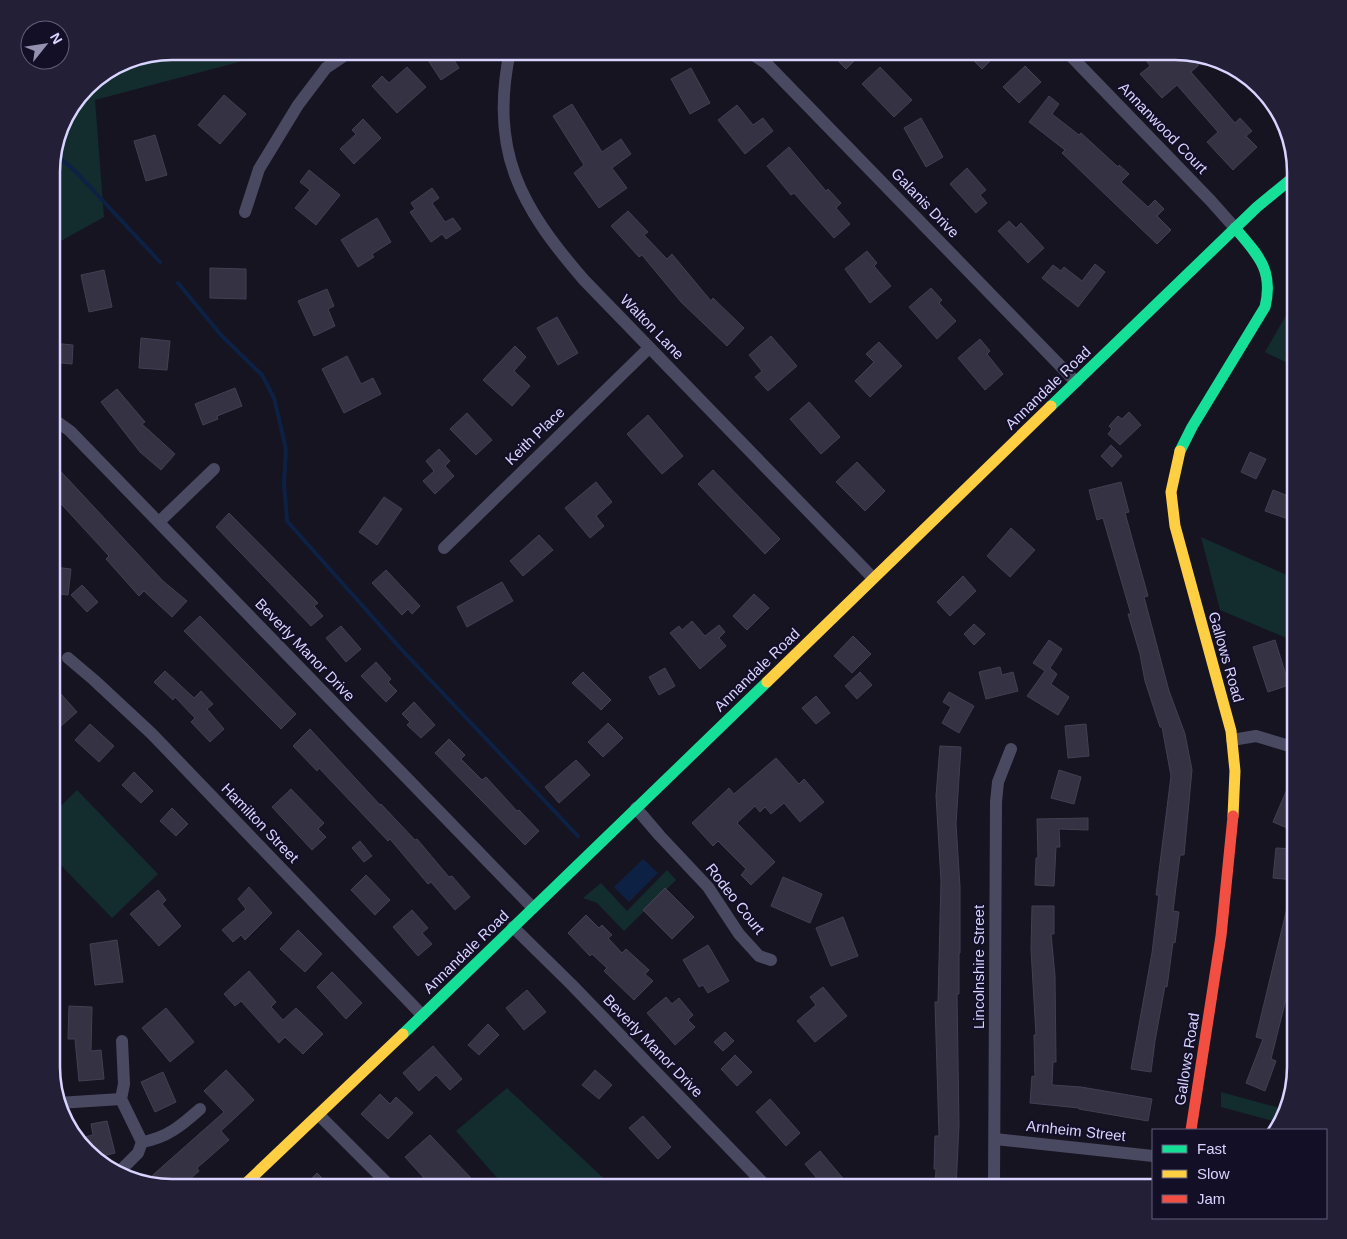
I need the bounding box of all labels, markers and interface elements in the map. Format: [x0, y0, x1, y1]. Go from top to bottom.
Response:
north arrow [20, 20, 70, 70]
text: N [47, 30, 66, 47]
street label: Annanwood Court [1116, 79, 1212, 177]
street label: Galanis Drive [888, 164, 963, 241]
street label: Walton Lane [617, 291, 688, 363]
street label: Annandale Road [1002, 343, 1094, 433]
street label: Keith Place [501, 403, 568, 468]
street label: Beverly Manor Drive [252, 595, 359, 704]
street label: Gallows Road [1205, 610, 1248, 704]
street label: Annandale Road [711, 625, 803, 715]
street label: Hamilton Street [218, 780, 303, 866]
street label: Rodeo Court [703, 860, 769, 938]
street label: Lincolnshire Street [970, 904, 987, 1029]
street label: Annandale Road [420, 907, 512, 997]
street label: Beverly Manor Drive [600, 991, 707, 1100]
street label: Gallows Road [1171, 1011, 1202, 1106]
street label: Arnheim Street [1025, 1117, 1128, 1144]
legend [1152, 1129, 1327, 1219]
text: Fast [1197, 1140, 1227, 1157]
text: Slow [1197, 1165, 1230, 1182]
text: Jam [1197, 1190, 1225, 1207]

